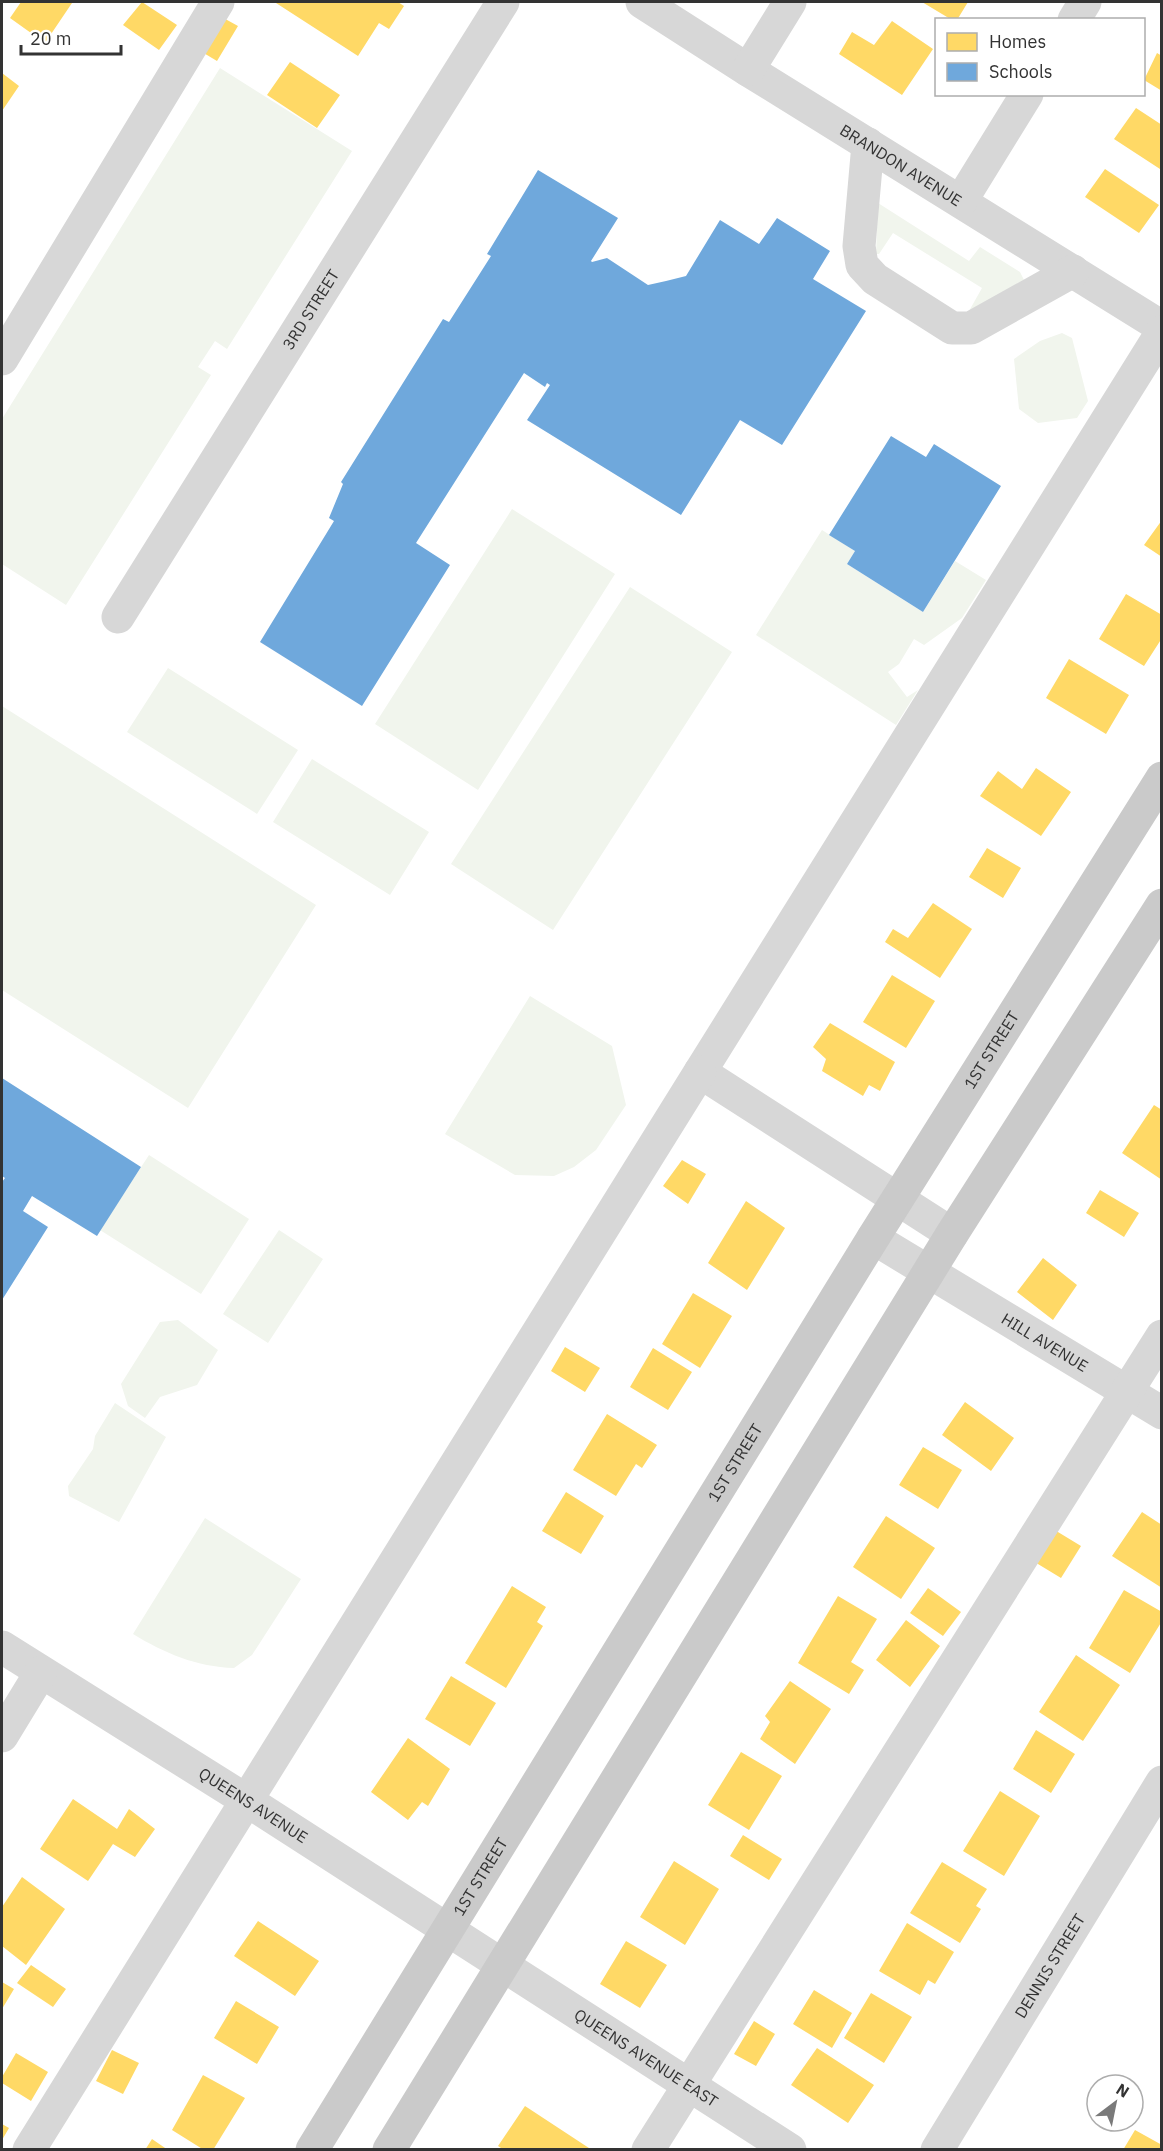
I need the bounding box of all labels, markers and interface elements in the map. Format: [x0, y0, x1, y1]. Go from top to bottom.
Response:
scale bar [21, 18, 122, 56]
legend [935, 18, 1145, 96]
text: 20 m [30, 27, 72, 50]
text: Homes [989, 30, 1046, 53]
text: Schools [989, 60, 1053, 83]
street label: BRANDON AVENUE [836, 120, 966, 210]
street label: 3RD STREET [278, 266, 343, 353]
street label: 1ST STREET [959, 1007, 1023, 1092]
street label: HILL AVENUE [998, 1308, 1092, 1376]
street label: 1ST STREET [703, 1420, 766, 1505]
street label: QUEENS AVENUE [195, 1763, 312, 1847]
street label: 1ST STREET [449, 1834, 512, 1919]
street label: DENNIS STREET [1010, 1910, 1089, 2021]
street label: QUEENS AVENUE EAST [571, 2004, 722, 2111]
north arrow [1085, 2073, 1145, 2133]
text: N [1113, 2079, 1133, 2102]

